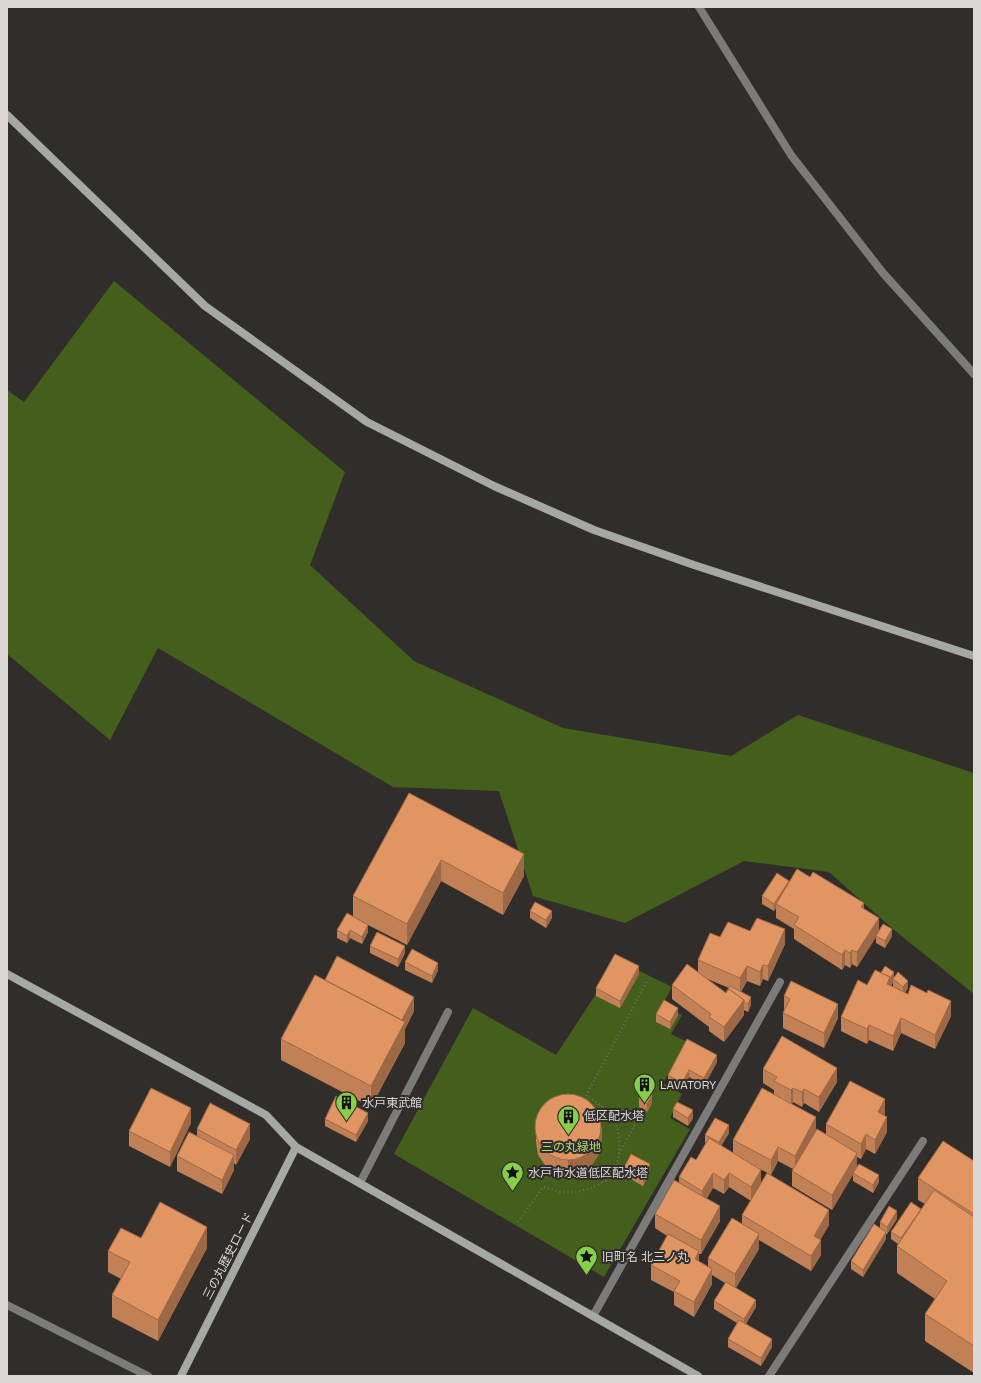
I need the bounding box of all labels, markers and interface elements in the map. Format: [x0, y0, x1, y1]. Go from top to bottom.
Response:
building icon: LAVATORY [632, 1072, 658, 1105]
place label: LAVATORY [660, 1077, 717, 1093]
building icon: 水戸東武館 [333, 1090, 359, 1123]
place label: 水戸東武館 [362, 1095, 422, 1111]
building icon: 低区配水塔 [555, 1103, 581, 1136]
place label: 低区配水塔 [584, 1108, 644, 1124]
park label: 三の丸緑地 [541, 1139, 601, 1155]
place icon: 水戸市水道低区配水塔 [499, 1160, 525, 1193]
place label: 水戸市水道低区配水塔 [528, 1165, 648, 1181]
street label: 三の丸歴史ロード [199, 1210, 257, 1302]
place icon: 旧町名 北三ノ丸 [573, 1244, 599, 1277]
place label: 旧町名 北三ノ丸 [602, 1249, 689, 1265]

